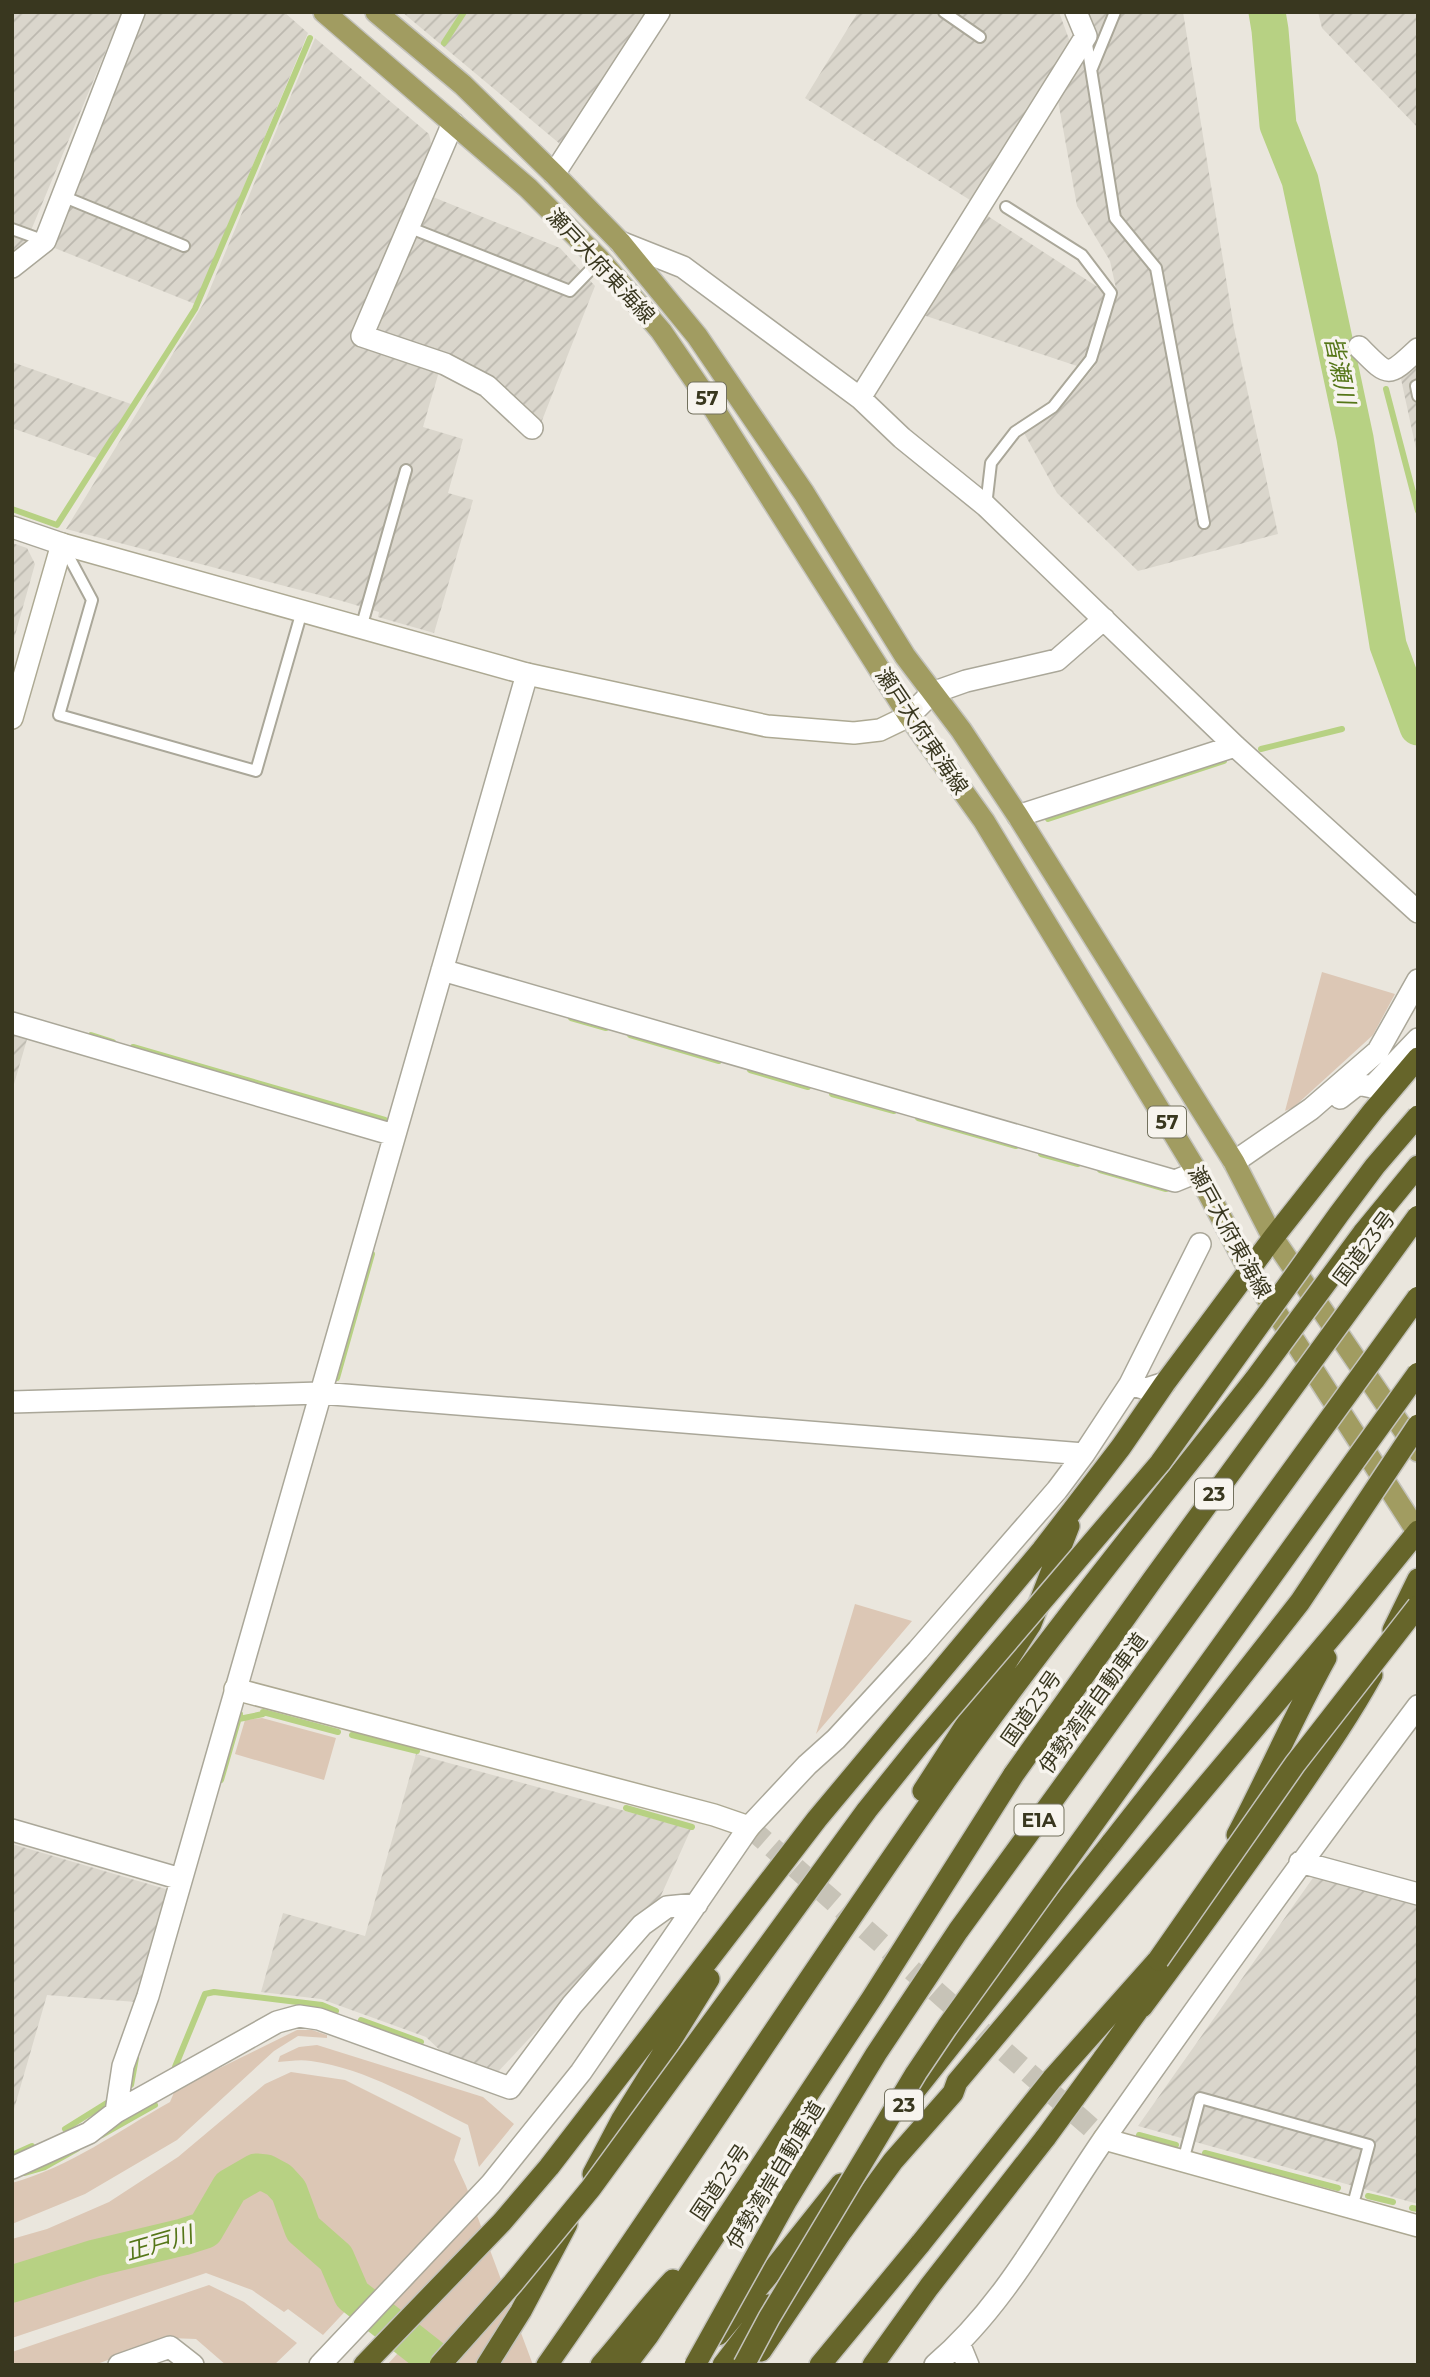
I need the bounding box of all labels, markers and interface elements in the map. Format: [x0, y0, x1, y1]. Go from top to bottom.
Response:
street label: 瀬戸大府東海線 [542, 204, 660, 328]
water label: 皆瀬川 [1319, 333, 1361, 410]
road number: 57 [688, 382, 726, 414]
street label: 瀬戸大府東海線 [871, 663, 973, 799]
road number: 57 [1148, 1106, 1186, 1138]
street label: 瀬戸大府東海線 [1183, 1162, 1277, 1302]
street label: 国道23号 [1328, 1206, 1400, 1290]
road number: 23 [1195, 1478, 1233, 1510]
street label: 伊勢湾岸自動車道 [1034, 1628, 1152, 1778]
street label: 国道23号 [996, 1665, 1066, 1751]
road number: E1A [1014, 1804, 1064, 1836]
road number: 23 [885, 2090, 923, 2120]
street label: 伊勢湾岸自動車道 [721, 2097, 829, 2253]
street label: 国道23号 [685, 2139, 755, 2225]
water label: 正戸川 [122, 2219, 199, 2266]

